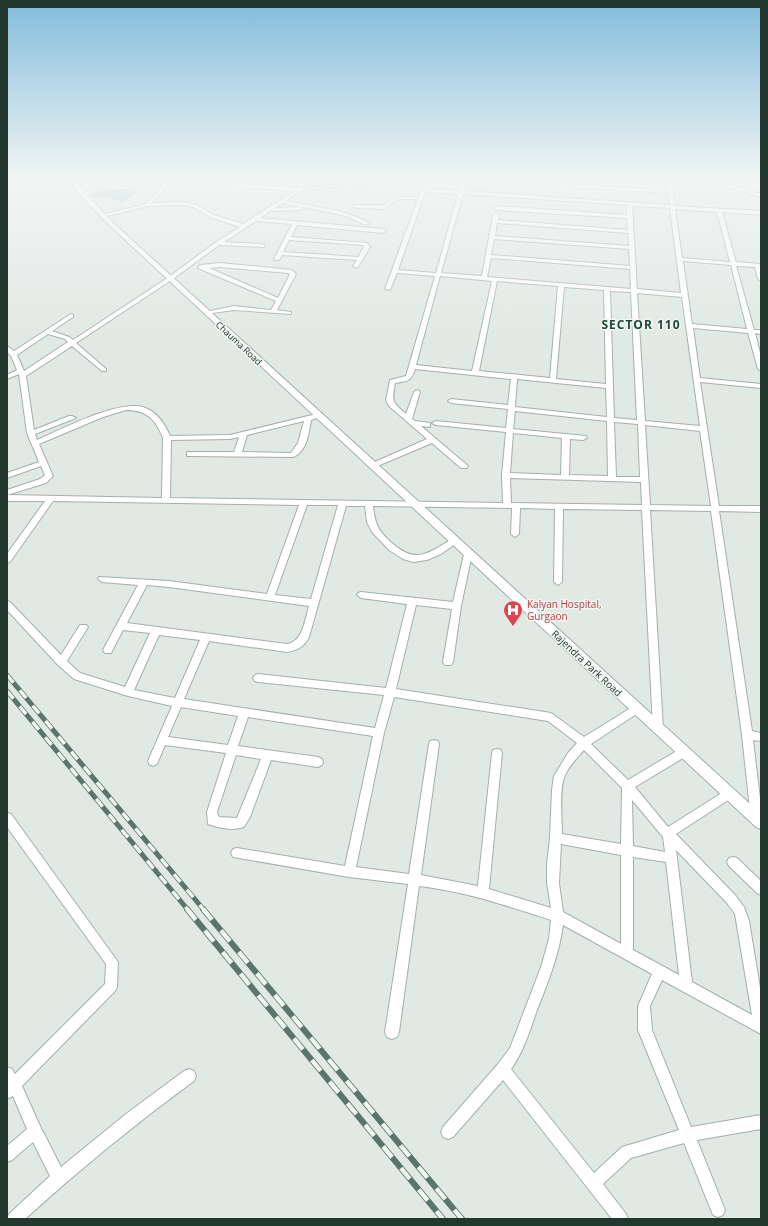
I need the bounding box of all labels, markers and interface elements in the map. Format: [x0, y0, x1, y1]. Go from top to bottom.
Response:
district label: SECTOR 110 [601, 316, 681, 333]
street label: Chauma Road [213, 318, 265, 368]
place label: Kalyan Hospital, Gurgaon [527, 597, 602, 623]
hospital icon: Kalyan Hospital, Gurgaon [502, 599, 524, 627]
street label: Rajendra Park Road [549, 627, 625, 699]

